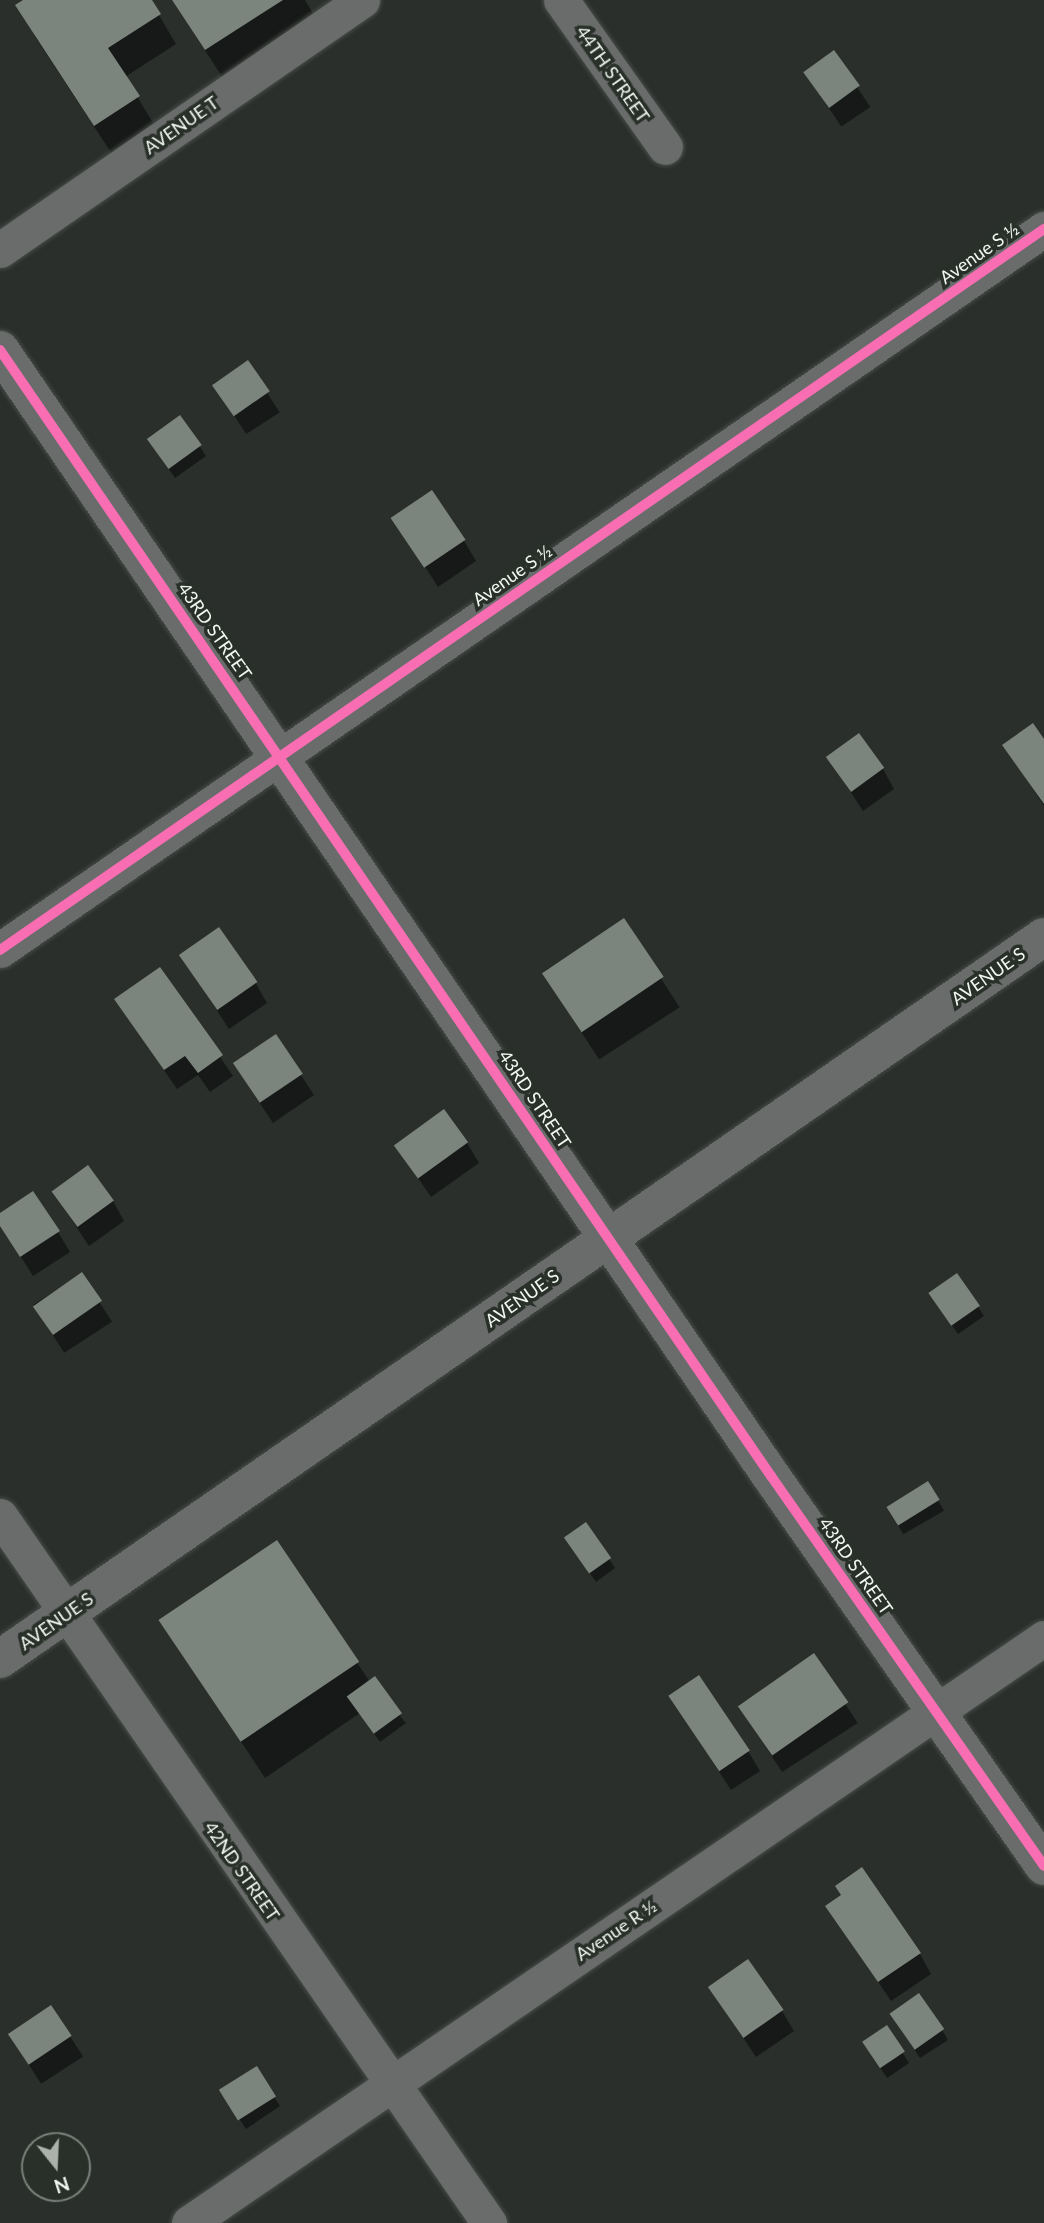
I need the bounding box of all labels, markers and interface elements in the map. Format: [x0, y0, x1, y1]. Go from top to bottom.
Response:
street label: 44TH STREET [572, 22, 654, 126]
street label: AVENUE T [139, 91, 223, 159]
street label: Avenue S ½ [935, 218, 1023, 288]
street label: Avenue S ½ [468, 540, 556, 610]
street label: 43RD STREET [174, 578, 256, 684]
street label: AVENUE S [947, 943, 1029, 1009]
street label: 43RD STREET [494, 1046, 576, 1152]
street label: AVENUE S [481, 1265, 563, 1331]
street label: 43RD STREET [815, 1513, 897, 1619]
street label: AVENUE S [15, 1588, 97, 1654]
street label: 42ND STREET [200, 1817, 284, 1925]
street label: Avenue R ½ [571, 1895, 661, 1965]
north arrow [21, 2132, 91, 2202]
text: N [52, 2172, 73, 2199]

